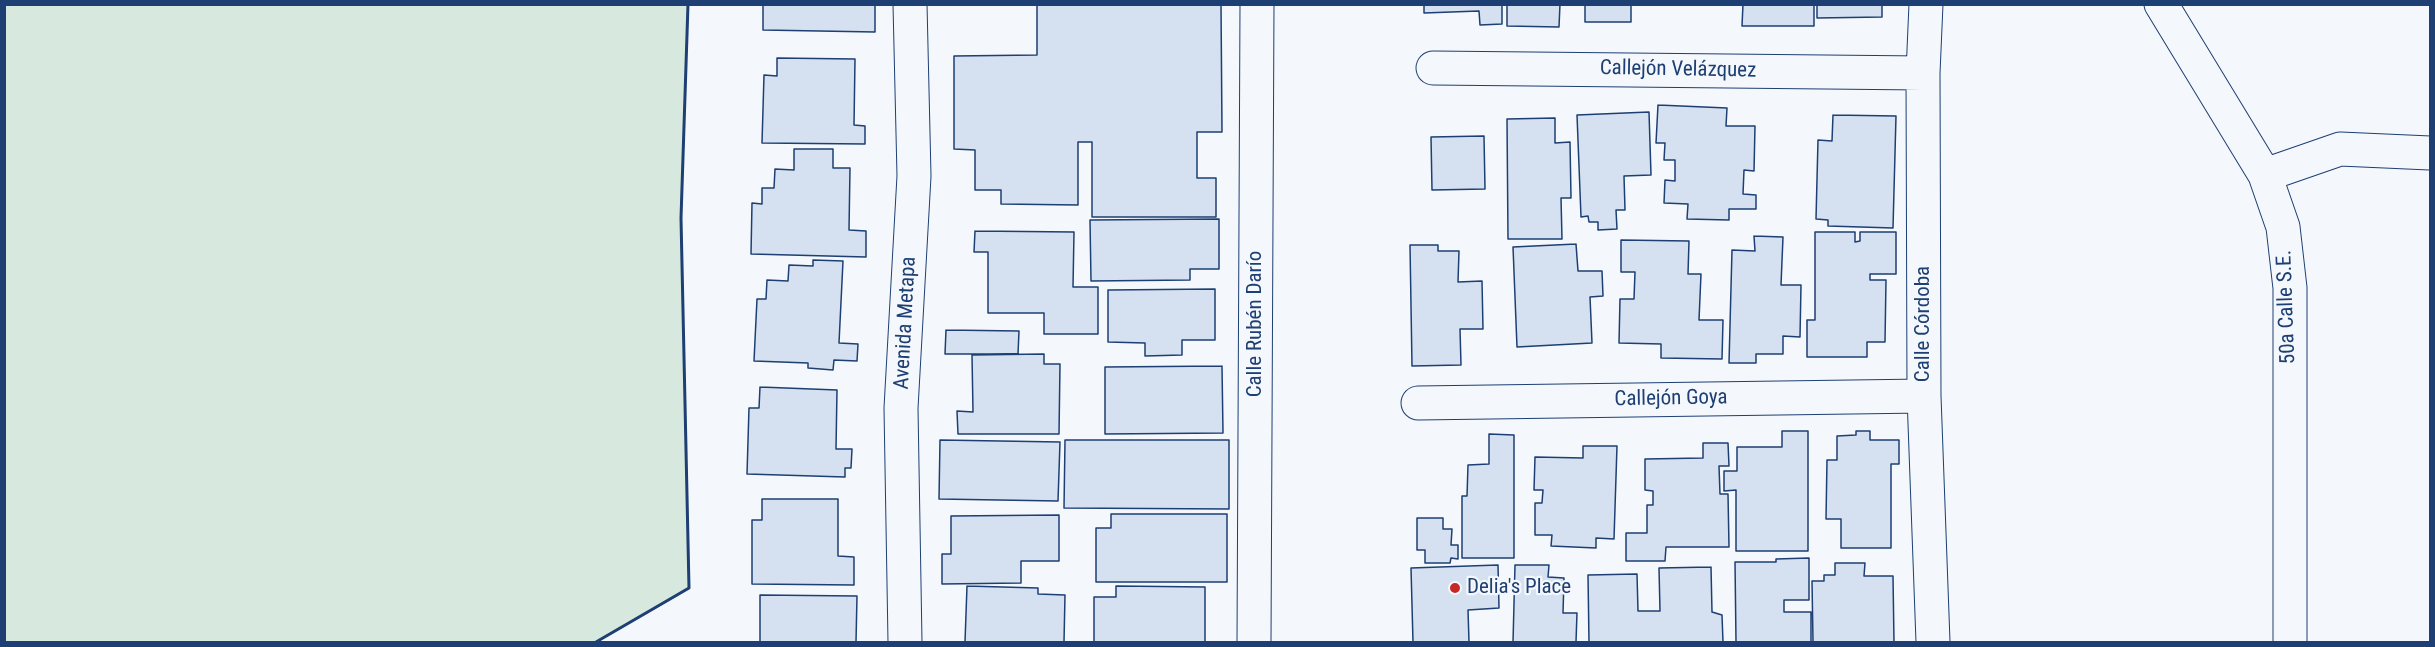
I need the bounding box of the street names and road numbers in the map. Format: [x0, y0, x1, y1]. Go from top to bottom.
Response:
street label: Callejón Velázquez [1600, 56, 1756, 84]
street label: 50a Calle S.E. [2272, 249, 2302, 365]
street label: Calle Rubén Darío [1243, 251, 1269, 397]
street label: Avenida Metapa [890, 256, 922, 390]
street label: Calle Córdoba [1911, 266, 1937, 382]
street label: Callejón Goya [1614, 385, 1728, 413]

